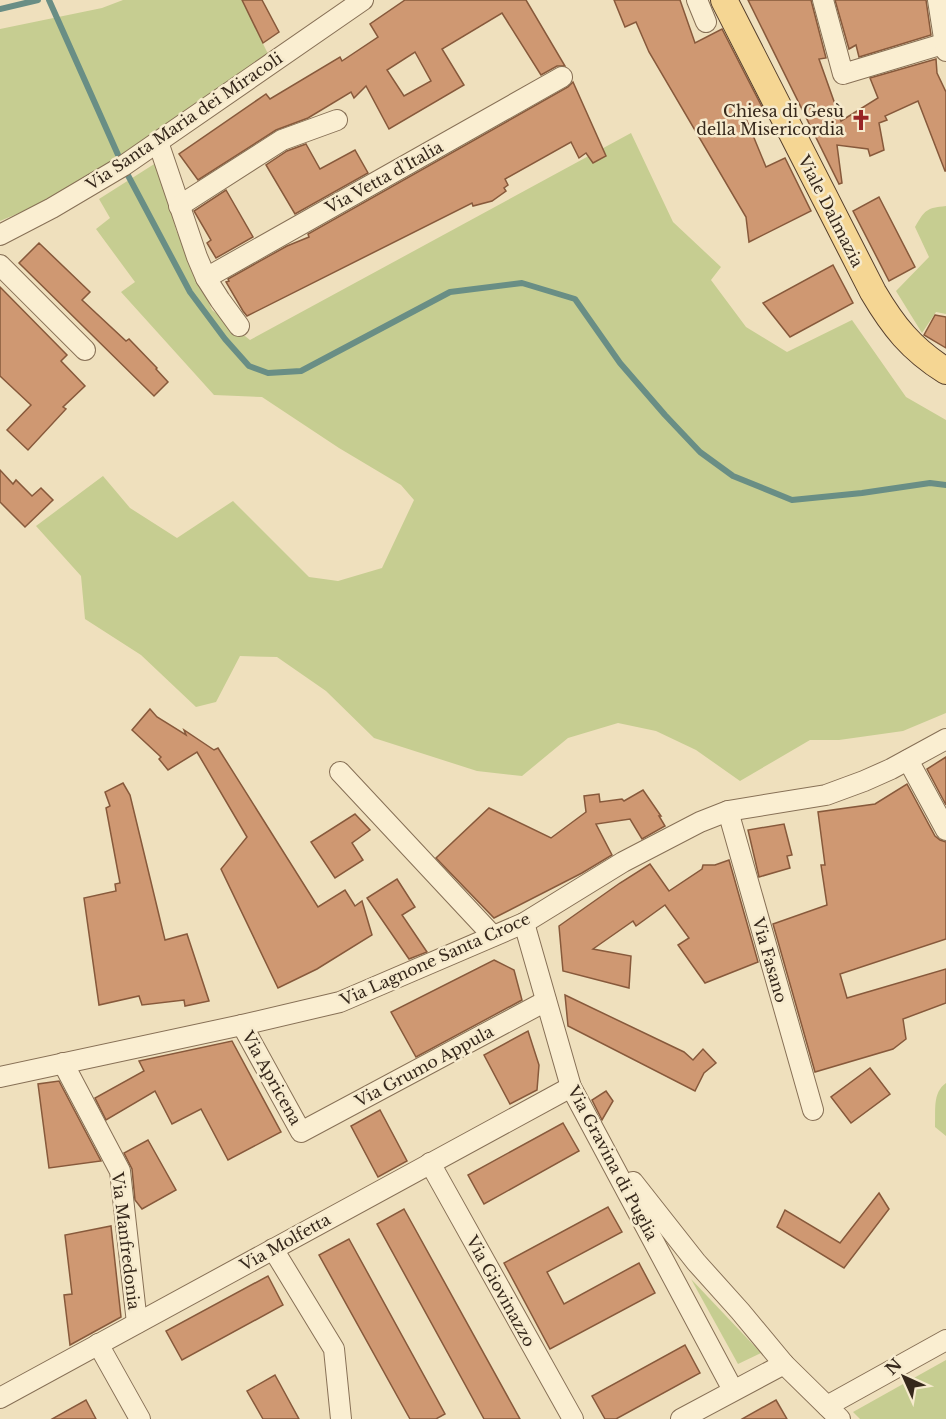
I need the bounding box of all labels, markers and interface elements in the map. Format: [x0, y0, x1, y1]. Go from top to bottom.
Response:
street label: Via Santa Maria dei Miracoli [81, 47, 286, 195]
place label: Chiesa di Gesù della Misericordia [696, 101, 844, 139]
church icon: Chiesa di Gesù della Misericordia [849, 108, 873, 132]
street label: Via Vetta d'Italia [321, 136, 446, 218]
street label: Viale Dalmazia [794, 151, 868, 270]
street label: Via Lagnone Santa Croce [336, 908, 533, 1010]
street label: Via Fasano [748, 914, 792, 1005]
street label: Via Grumo Appula [350, 1021, 497, 1111]
street label: Via Apricena [237, 1027, 306, 1129]
street label: Via Gravina di Puglia [563, 1081, 662, 1244]
street label: Via Manfredonia [108, 1170, 144, 1311]
street label: Via Molfetta [235, 1209, 334, 1276]
street label: Via Giovinazzo [462, 1231, 540, 1350]
north arrow [874, 1347, 934, 1407]
text: N [881, 1354, 906, 1379]

